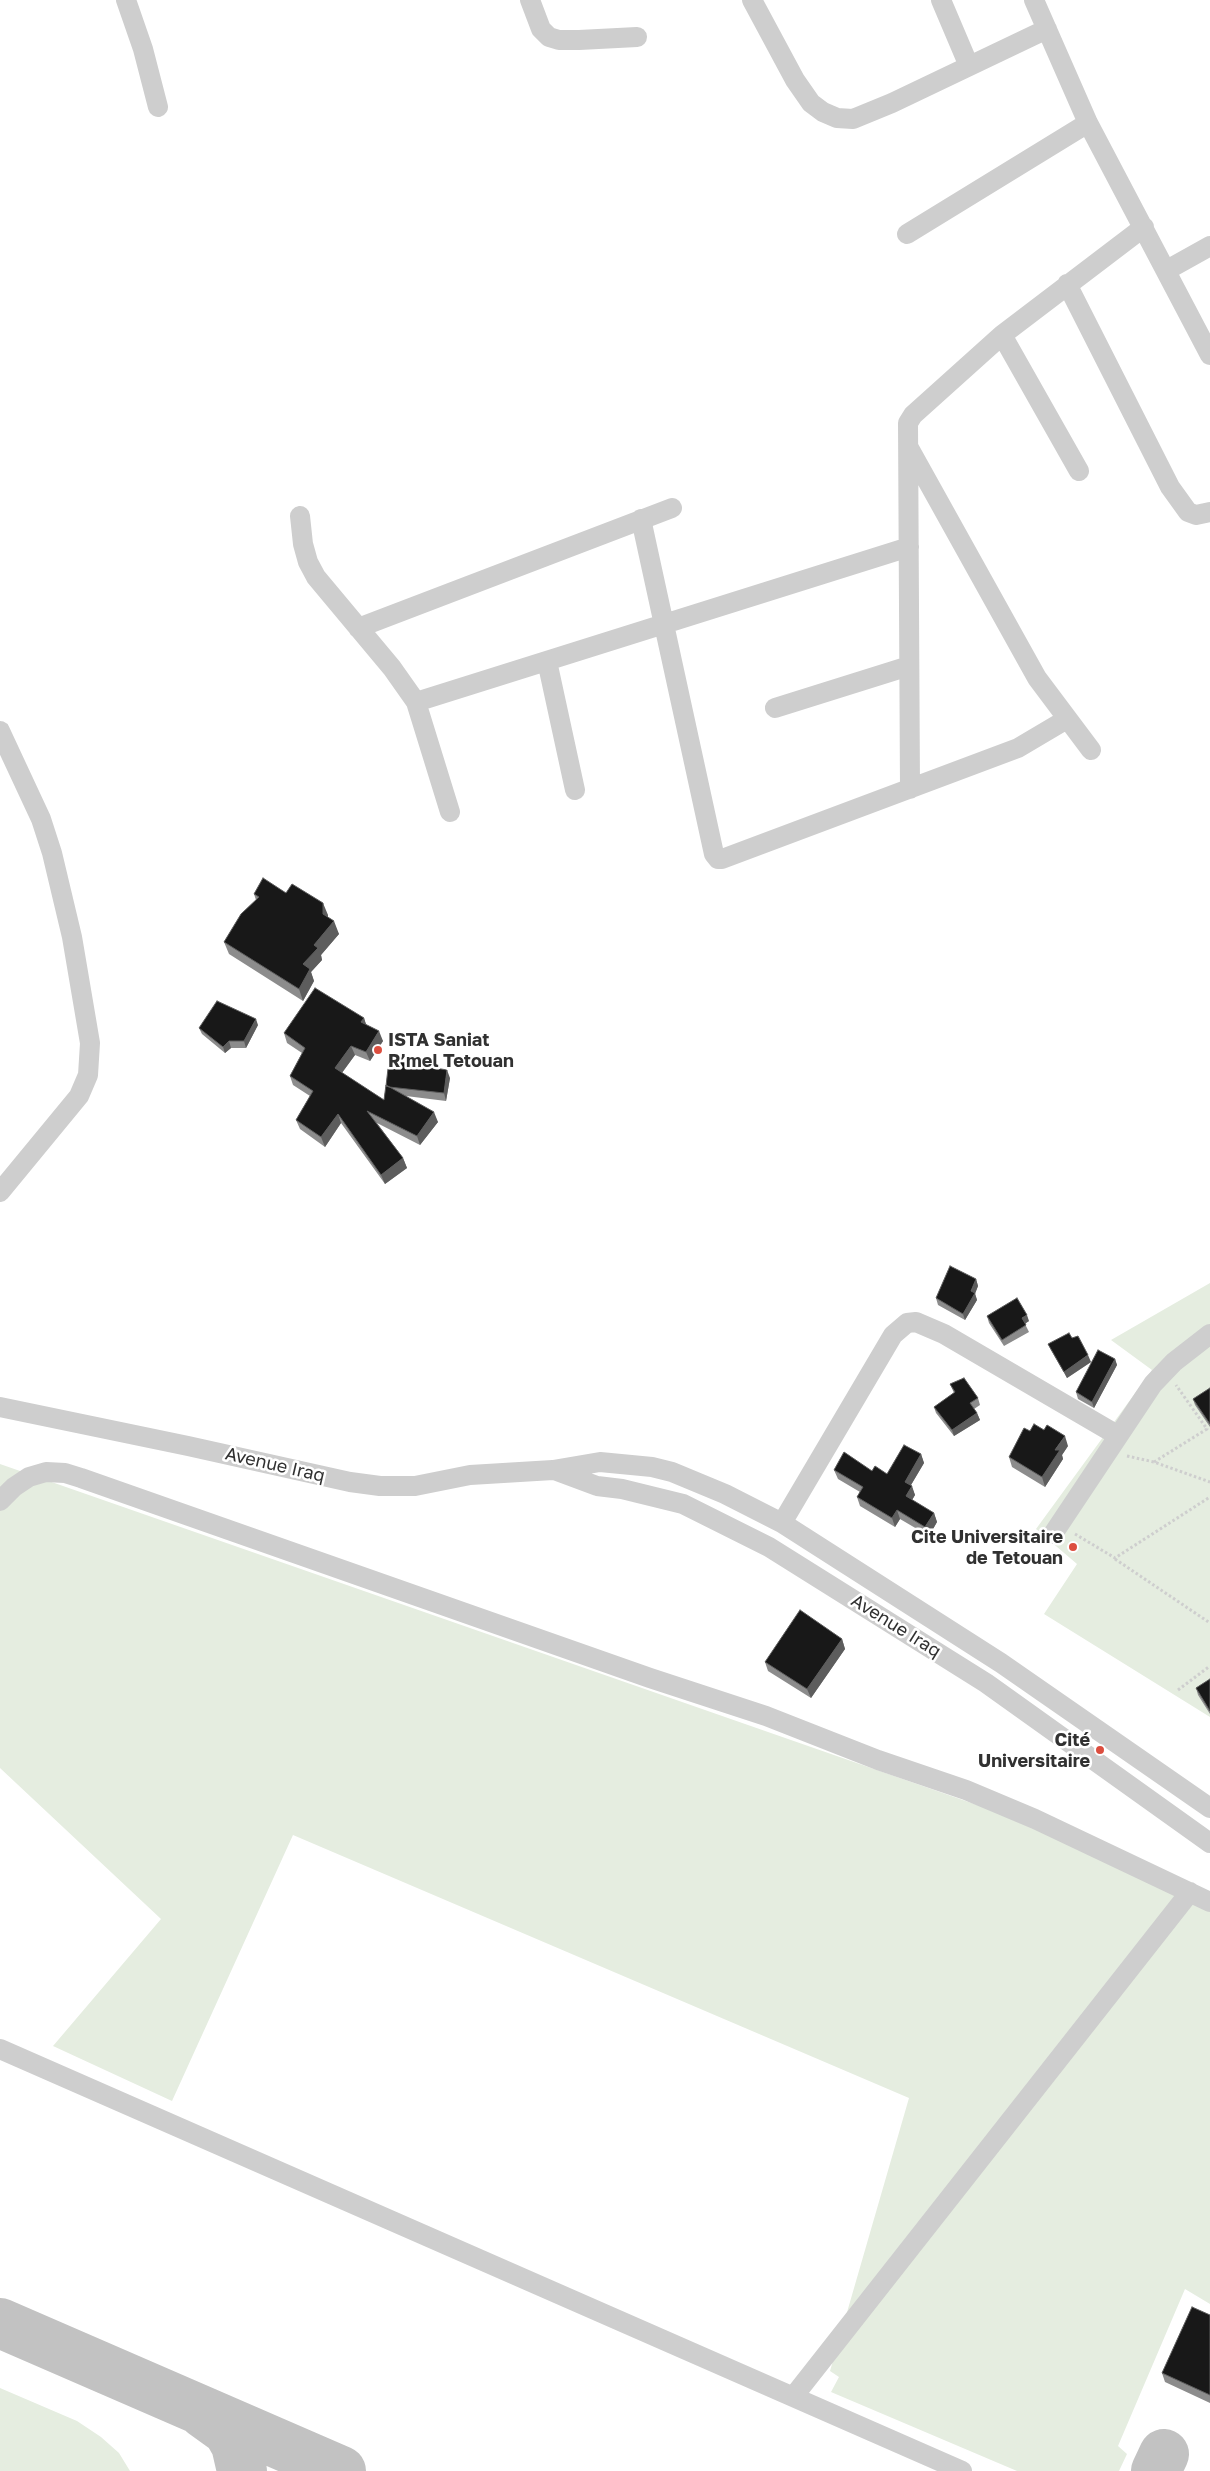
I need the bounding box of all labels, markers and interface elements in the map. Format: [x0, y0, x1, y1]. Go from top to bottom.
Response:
place label: ISTA Saniat R’mel Tetouan [388, 1029, 514, 1072]
marker: ISTA Saniat R’mel Tetouan [372, 1044, 384, 1056]
street label: Avenue Iraq [223, 1443, 327, 1487]
place label: Cite Universitaire de Tetouan [911, 1526, 1063, 1568]
marker: Cite Universitaire de Tetouan [1067, 1541, 1079, 1553]
street label: Avenue Iraq [847, 1590, 945, 1662]
place label: Cité Universitaire [978, 1729, 1090, 1772]
marker: Cité Universitaire [1094, 1744, 1106, 1756]

